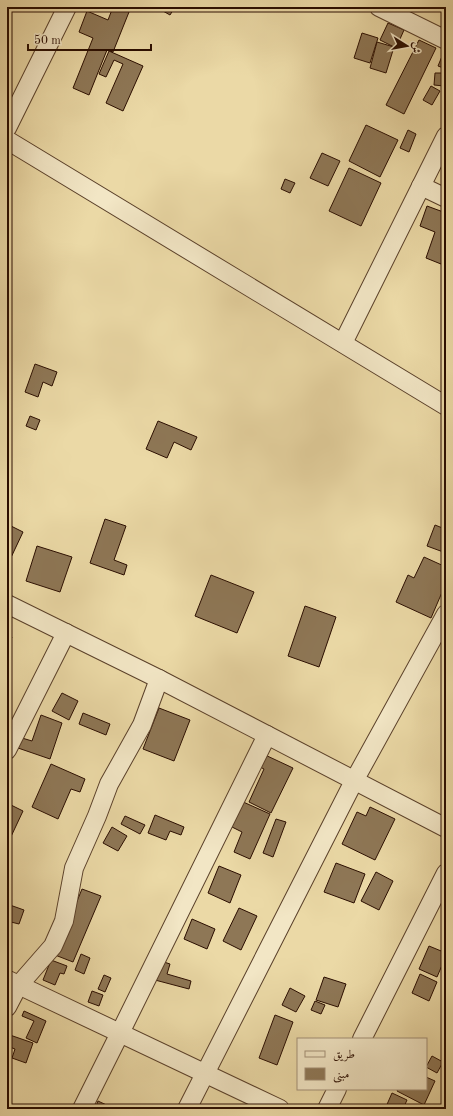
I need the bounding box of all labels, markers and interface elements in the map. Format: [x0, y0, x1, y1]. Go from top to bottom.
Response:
scale bar [28, 26, 151, 52]
north arrow [387, 26, 427, 66]
text: 50 m [34, 34, 61, 47]
text: ش [409, 41, 422, 54]
legend [297, 1038, 427, 1090]
text: طريق [333, 1049, 355, 1062]
text: مبنى [333, 1069, 349, 1083]

